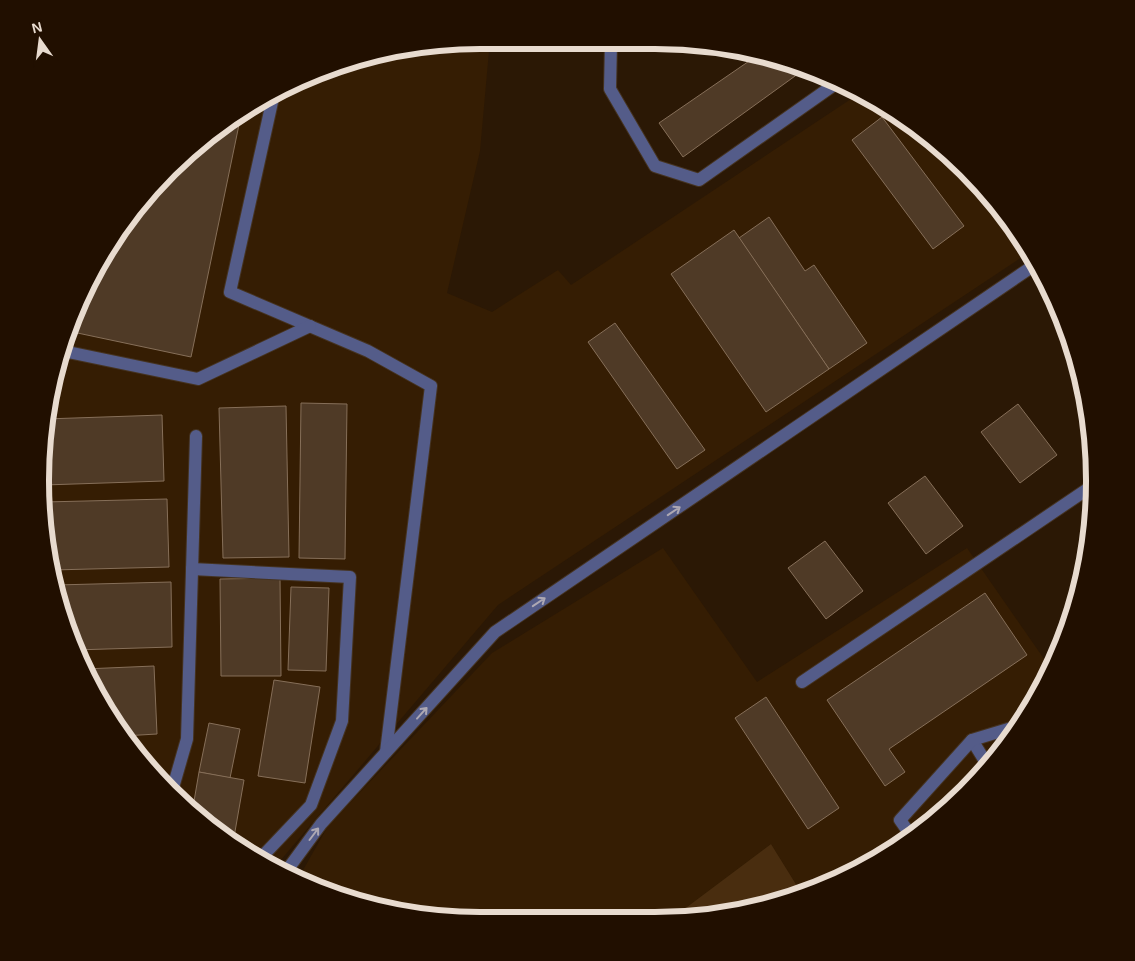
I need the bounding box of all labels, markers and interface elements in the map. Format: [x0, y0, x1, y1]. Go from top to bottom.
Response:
north arrow [15, 15, 65, 65]
text: N [30, 18, 44, 36]
one-way arrow [667, 505, 681, 516]
one-way arrow [532, 597, 546, 607]
one-way arrow [416, 706, 428, 719]
one-way arrow [309, 827, 319, 841]

